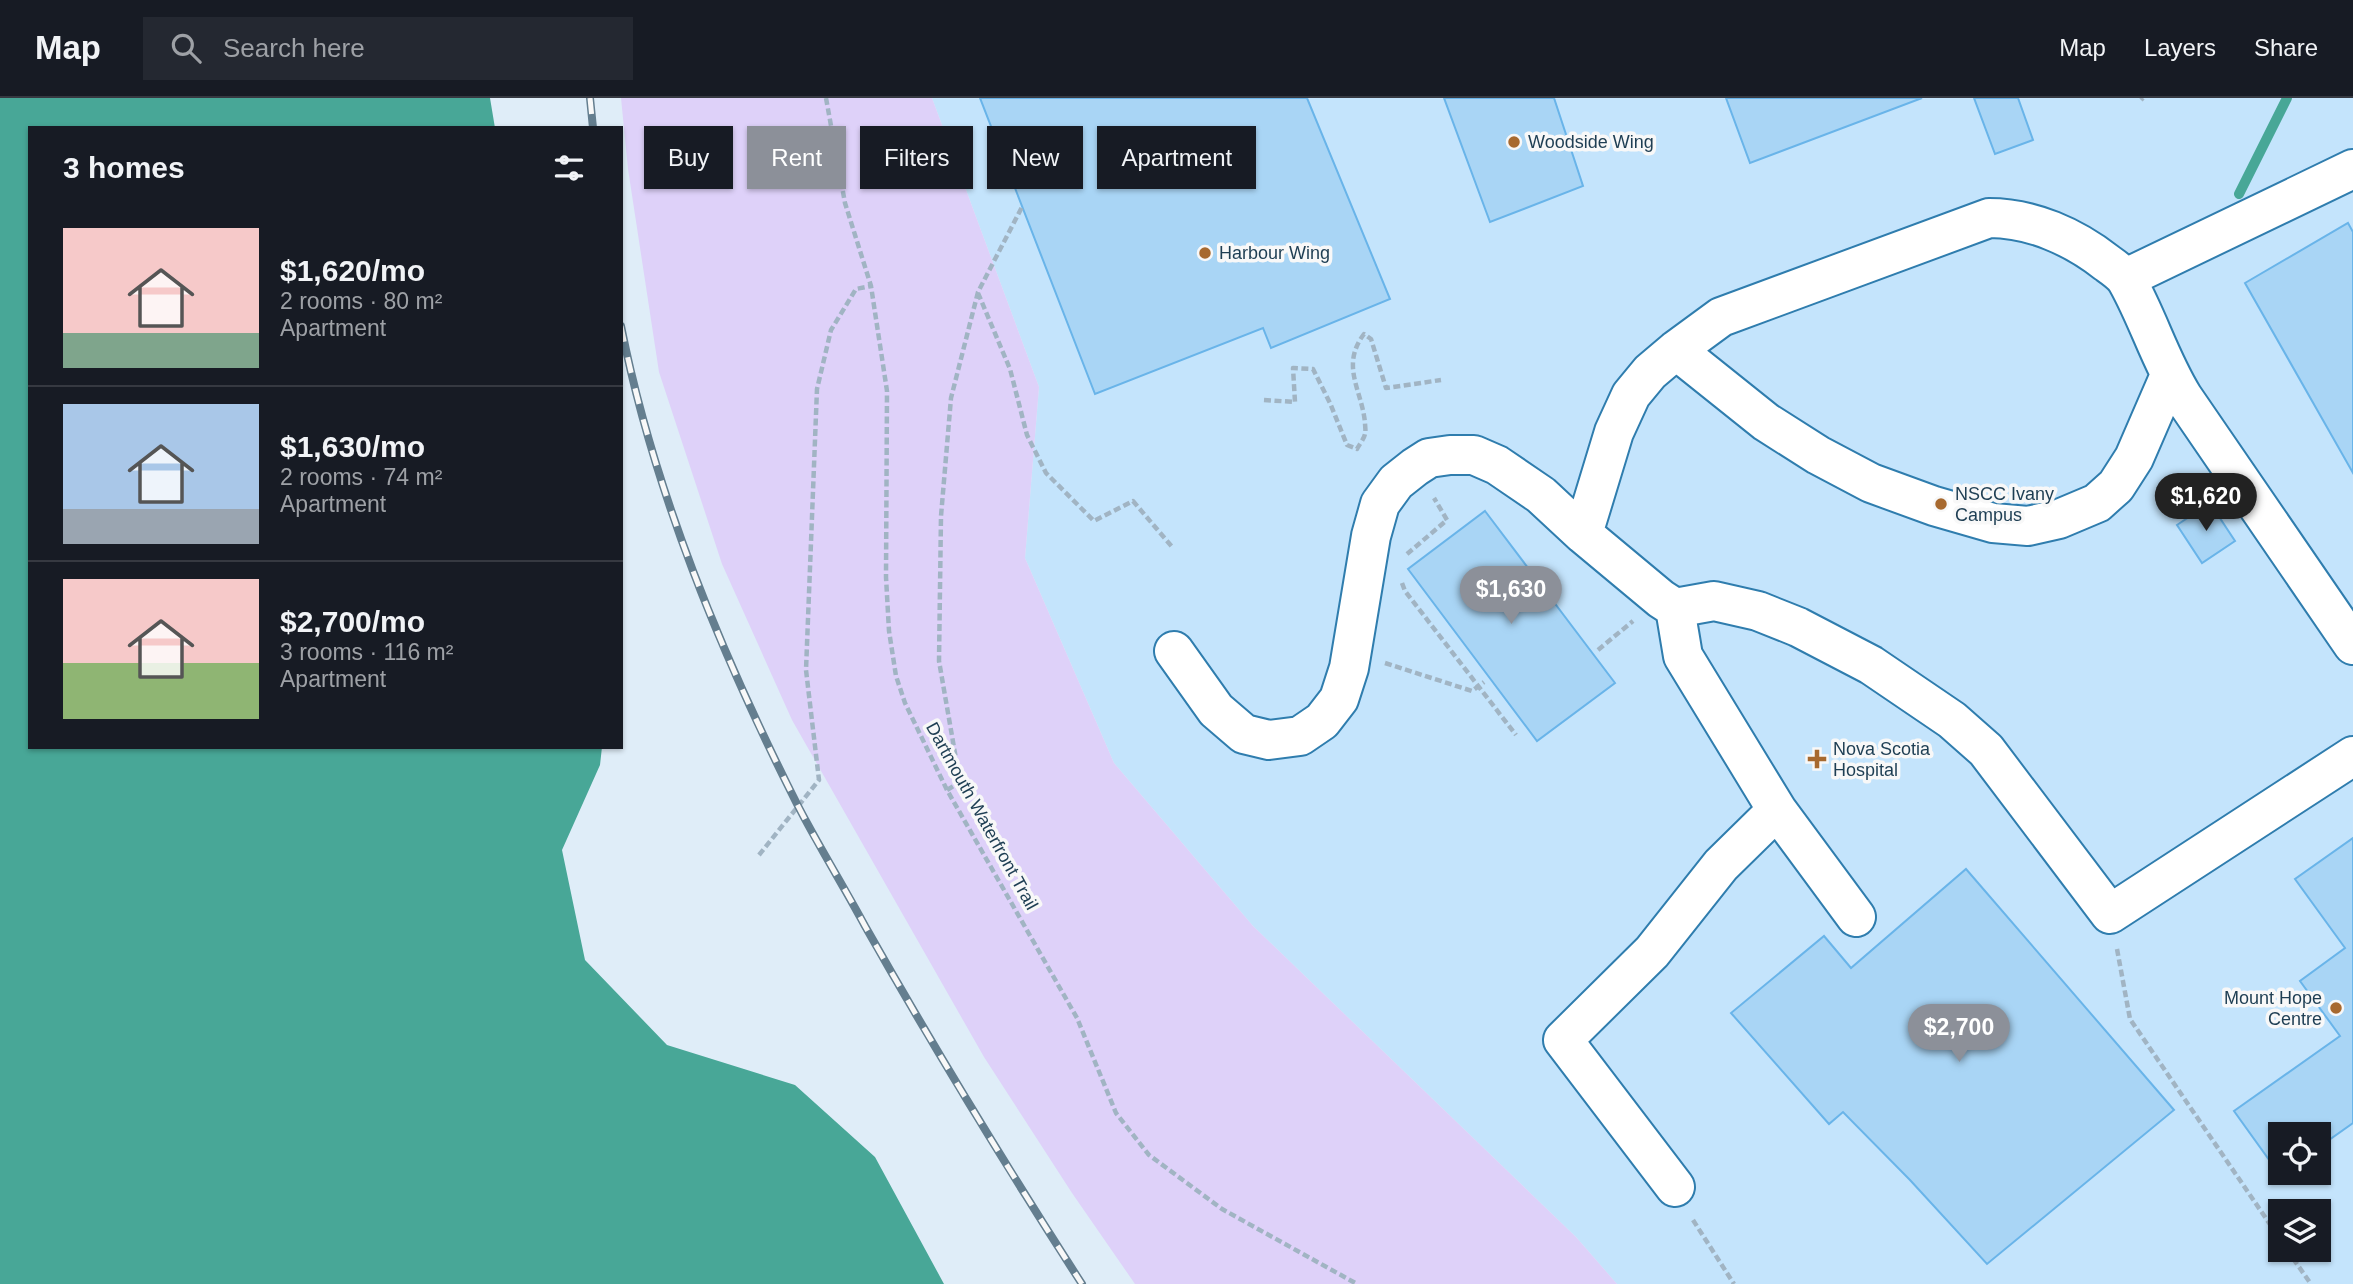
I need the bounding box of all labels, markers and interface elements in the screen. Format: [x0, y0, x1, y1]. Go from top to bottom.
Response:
search box [143, 17, 633, 80]
text: Map [35, 29, 101, 66]
icon: search [167, 29, 205, 67]
text: Search here [223, 33, 365, 63]
text: Map [2059, 34, 2106, 61]
text: Layers [2144, 34, 2216, 61]
text: Share [2254, 34, 2318, 61]
chip: Buy [644, 126, 733, 189]
chip: Rent [747, 126, 846, 189]
chip: Filters [860, 126, 973, 189]
chip: New [987, 126, 1083, 189]
chip: Apartment [1097, 126, 1256, 189]
place label: Woodside Wing [1528, 132, 1654, 152]
marker: Woodside Wing [1506, 134, 1522, 150]
icon: filters [550, 149, 588, 187]
text: 3 homes [63, 151, 185, 184]
place label: Harbour Wing [1219, 243, 1330, 263]
marker: Harbour Wing [1197, 245, 1213, 261]
text: $1,620/mo [280, 254, 425, 287]
icon: home [119, 256, 203, 340]
text: 2 rooms · 80 m² [280, 288, 442, 314]
text: Apartment [280, 315, 386, 341]
text: $1,630/mo [280, 430, 425, 463]
icon: home [119, 432, 203, 516]
text: 2 rooms · 74 m² [280, 464, 442, 490]
pin: $1,620 [2149, 474, 2263, 533]
text: $1,620 [2171, 483, 2241, 509]
place label: NSCC Ivany Campus [1955, 484, 2054, 525]
text: Apartment [280, 491, 386, 517]
marker: NSCC Ivany Campus [1933, 496, 1949, 512]
pin: $1,630 [1454, 566, 1568, 626]
text: $1,630 [1476, 576, 1546, 602]
text: $2,700/mo [280, 605, 425, 638]
icon: home [119, 607, 203, 691]
text: 3 rooms · 116 m² [280, 639, 453, 665]
text: Apartment [280, 666, 386, 692]
street label: Dartmouth Waterfront Trail [922, 719, 1042, 913]
place label: Nova Scotia Hospital [1833, 739, 1931, 780]
marker: Nova Scotia Hospital [1807, 749, 1827, 769]
place label: Mount Hope Centre [2224, 988, 2322, 1029]
marker: Mount Hope Centre [2328, 1000, 2344, 1016]
pin: $2,700 [1902, 1004, 2016, 1064]
text: $2,700 [1924, 1014, 1994, 1040]
map controls [2268, 1122, 2331, 1262]
button: locate [2268, 1122, 2331, 1185]
button: layers [2268, 1199, 2331, 1262]

